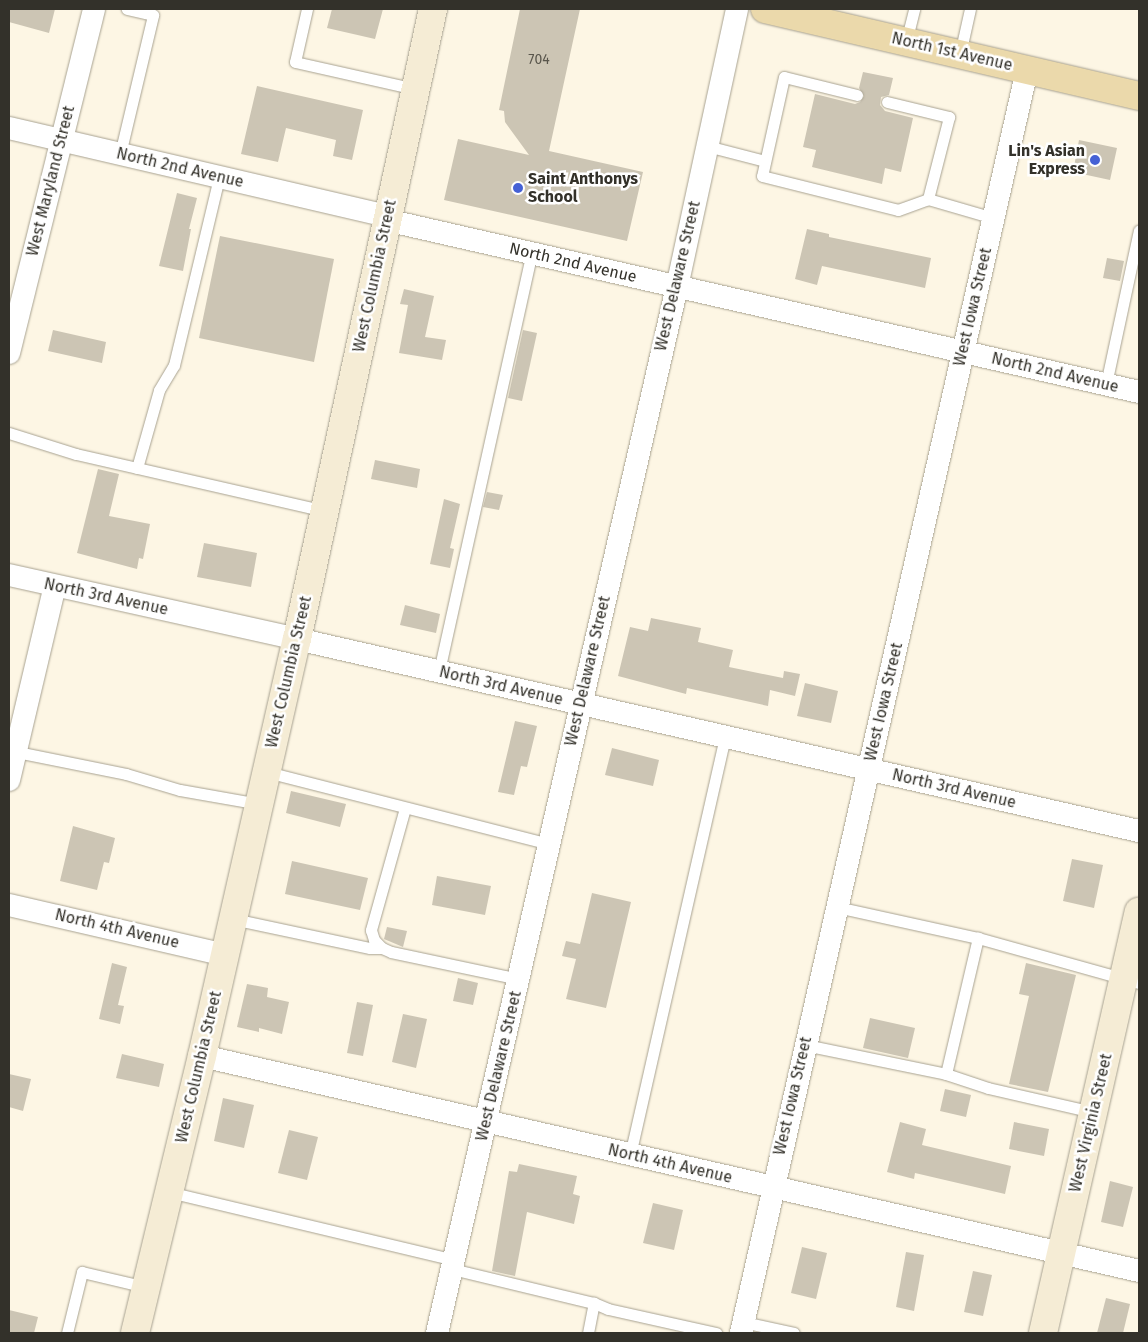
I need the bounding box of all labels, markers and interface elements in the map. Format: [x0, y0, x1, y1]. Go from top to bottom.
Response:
street label: North 1st Avenue [890, 29, 1014, 75]
house number: 704 [528, 52, 550, 68]
street label: West Maryland Street [23, 104, 79, 258]
place label: Lin's Asian Express [1008, 141, 1085, 179]
street label: North 2nd Avenue [114, 144, 246, 192]
marker: Lin's Asian Express [1089, 154, 1101, 166]
place label: Saint Anthonys School [528, 169, 638, 207]
marker: Saint Anthonys School [512, 182, 524, 194]
street label: West Columbia Street [349, 198, 401, 354]
street label: West Delaware Street [651, 199, 705, 353]
street label: North 2nd Avenue [507, 239, 639, 287]
street label: West Iowa Street [950, 246, 996, 368]
street label: North 2nd Avenue [989, 349, 1121, 397]
street label: North 3rd Avenue [42, 574, 170, 620]
street label: West Columbia Street [262, 594, 316, 750]
street label: West Delaware Street [561, 594, 615, 748]
street label: West Iowa Street [861, 641, 907, 763]
street label: North 3rd Avenue [437, 662, 565, 710]
street label: North 3rd Avenue [890, 765, 1018, 813]
street label: North 4th Avenue [53, 905, 181, 953]
street label: West Columbia Street [172, 989, 226, 1145]
street label: West Delaware Street [472, 989, 526, 1143]
street label: West Iowa Street [770, 1035, 816, 1157]
street label: West Virginia Street [1066, 1052, 1116, 1194]
street label: North 4th Avenue [606, 1140, 734, 1188]

